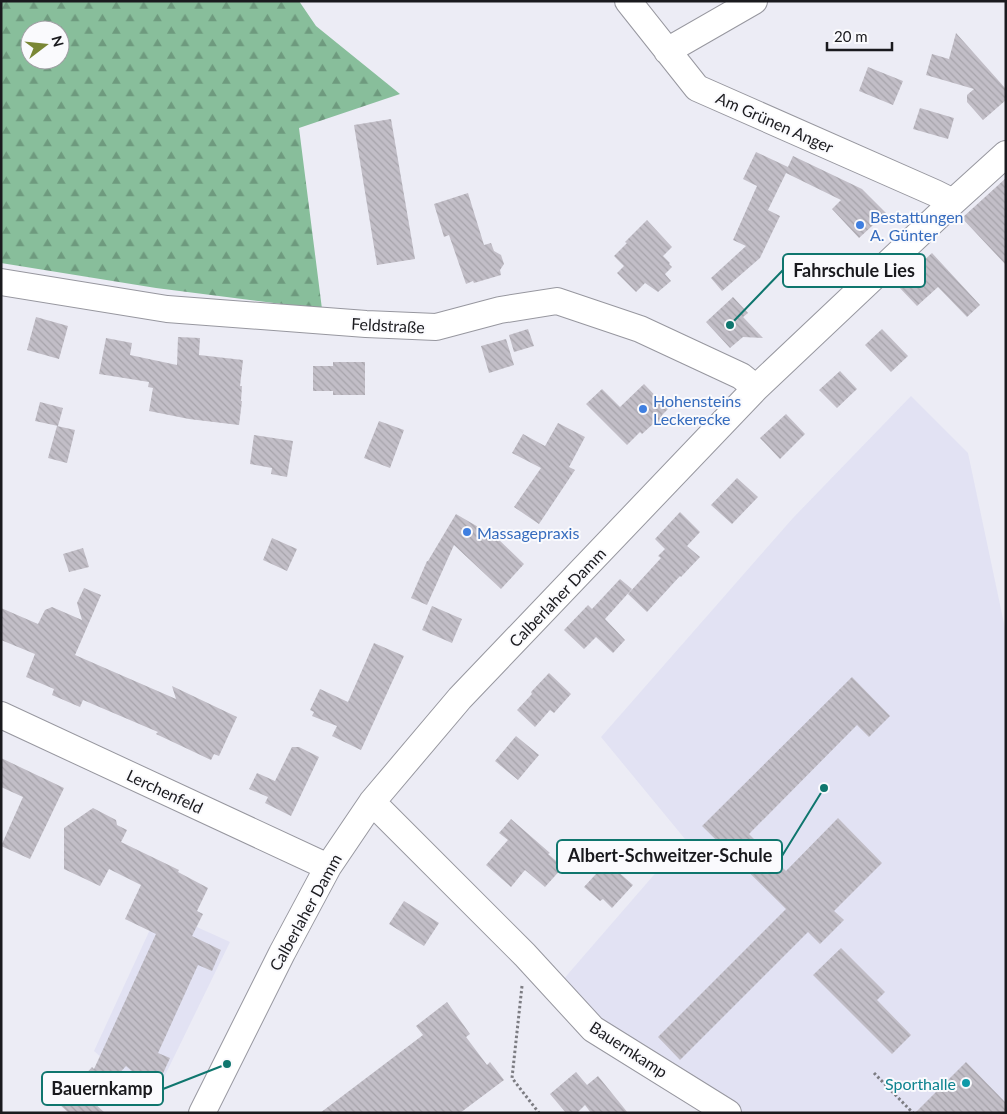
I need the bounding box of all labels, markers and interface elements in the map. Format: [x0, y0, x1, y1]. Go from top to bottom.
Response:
north arrow [20, 20, 70, 70]
scale bar [827, 20, 892, 52]
text: 20 m [834, 27, 868, 45]
text: N [48, 34, 68, 49]
street label: Am Grünen Anger [713, 88, 837, 156]
place label: Bestattungen A. Günter [870, 207, 964, 244]
marker: Bestattungen A. Günter [854, 219, 866, 231]
callout: Fahrschule Lies [783, 254, 925, 287]
text: Fahrschule Lies [793, 259, 915, 281]
street label: Feldstraße [351, 314, 425, 336]
place label: Hohensteins Leckerecke [653, 391, 741, 428]
marker: Hohensteins Leckerecke [637, 403, 649, 415]
place label: Massagepraxis [477, 523, 579, 542]
marker: Massagepraxis [461, 526, 473, 538]
street label: Calberlaher Damm [505, 543, 609, 651]
street label: Lerchenfeld [124, 765, 206, 817]
callout: Albert-Schweitzer-Schule [557, 840, 782, 873]
text: Albert-Schweitzer-Schule [567, 844, 773, 866]
street label: Calberlaher Damm [265, 850, 345, 974]
street label: Bauernkamp [587, 1017, 671, 1081]
callout: Bauernkamp [42, 1072, 163, 1105]
place label: Sporthalle [885, 1074, 956, 1093]
text: Bauernkamp [51, 1077, 153, 1099]
marker: Sporthalle [960, 1077, 972, 1089]

